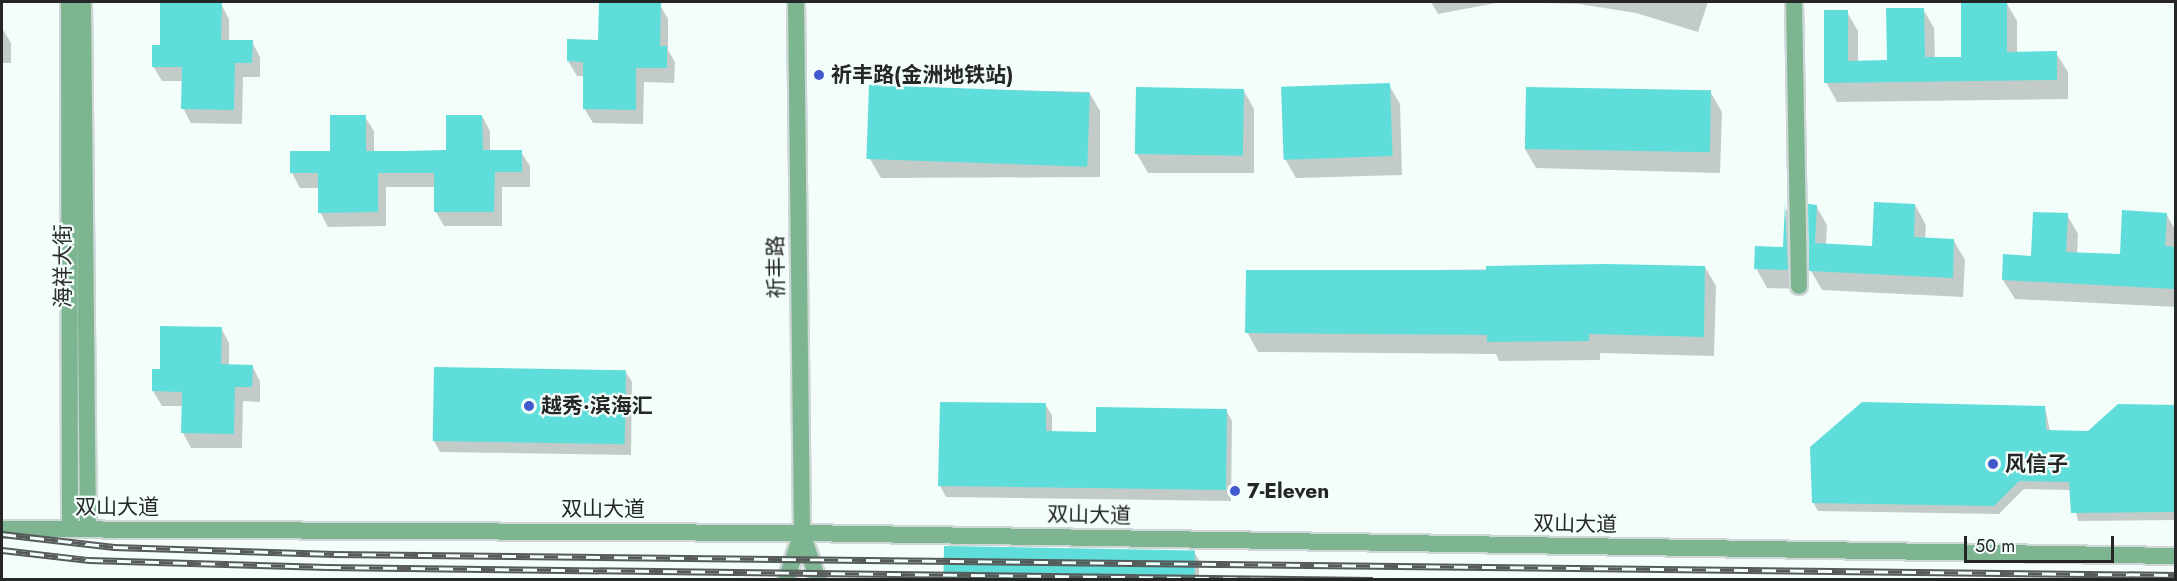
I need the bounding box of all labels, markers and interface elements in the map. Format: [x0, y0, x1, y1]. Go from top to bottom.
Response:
place label: 祈丰路(金洲地铁站) [831, 62, 1013, 88]
marker: 祈丰路(金洲地铁站) [812, 68, 826, 82]
street label: 海祥大街 [50, 224, 76, 308]
street label: 祈丰路 [763, 235, 789, 299]
place label: 越秀·滨海汇 [541, 393, 653, 419]
marker: 越秀·滨海汇 [522, 399, 536, 413]
place label: 风信子 [2005, 451, 2068, 477]
marker: 风信子 [1986, 457, 2000, 471]
place label: 7-Eleven [1247, 478, 1329, 504]
marker: 7-Eleven [1228, 484, 1242, 498]
street label: 双山大道 [75, 494, 159, 520]
street label: 双山大道 [561, 496, 645, 522]
street label: 双山大道 [1047, 502, 1131, 528]
street label: 双山大道 [1533, 511, 1617, 537]
scale bar [1967, 524, 2117, 562]
text: 50 m [1975, 533, 2015, 559]

